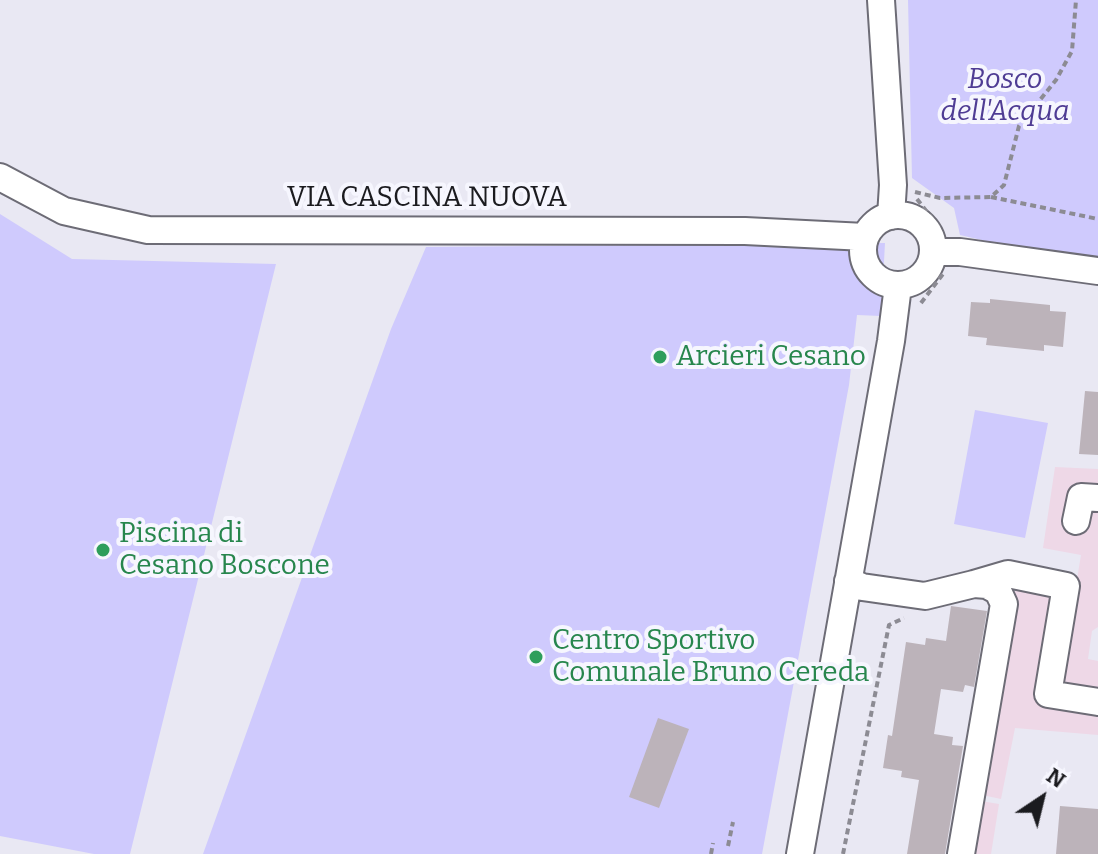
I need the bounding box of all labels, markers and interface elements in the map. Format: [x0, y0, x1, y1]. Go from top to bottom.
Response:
park label: Bosco dell'Acqua [940, 63, 1070, 129]
street label: VIA CASCINA NUOVA [287, 181, 567, 215]
place label: Arcieri Cesano [676, 340, 866, 374]
marker: Arcieri Cesano [651, 348, 669, 366]
place label: Piscina di Cesano Boscone [119, 517, 330, 583]
marker: Piscina di Cesano Boscone [94, 541, 112, 559]
place label: Centro Sportivo Comunale Bruno Cereda [552, 624, 869, 690]
marker: Centro Sportivo Comunale Bruno Cereda [527, 648, 545, 666]
north arrow [1002, 758, 1082, 838]
text: N [1041, 762, 1071, 794]

